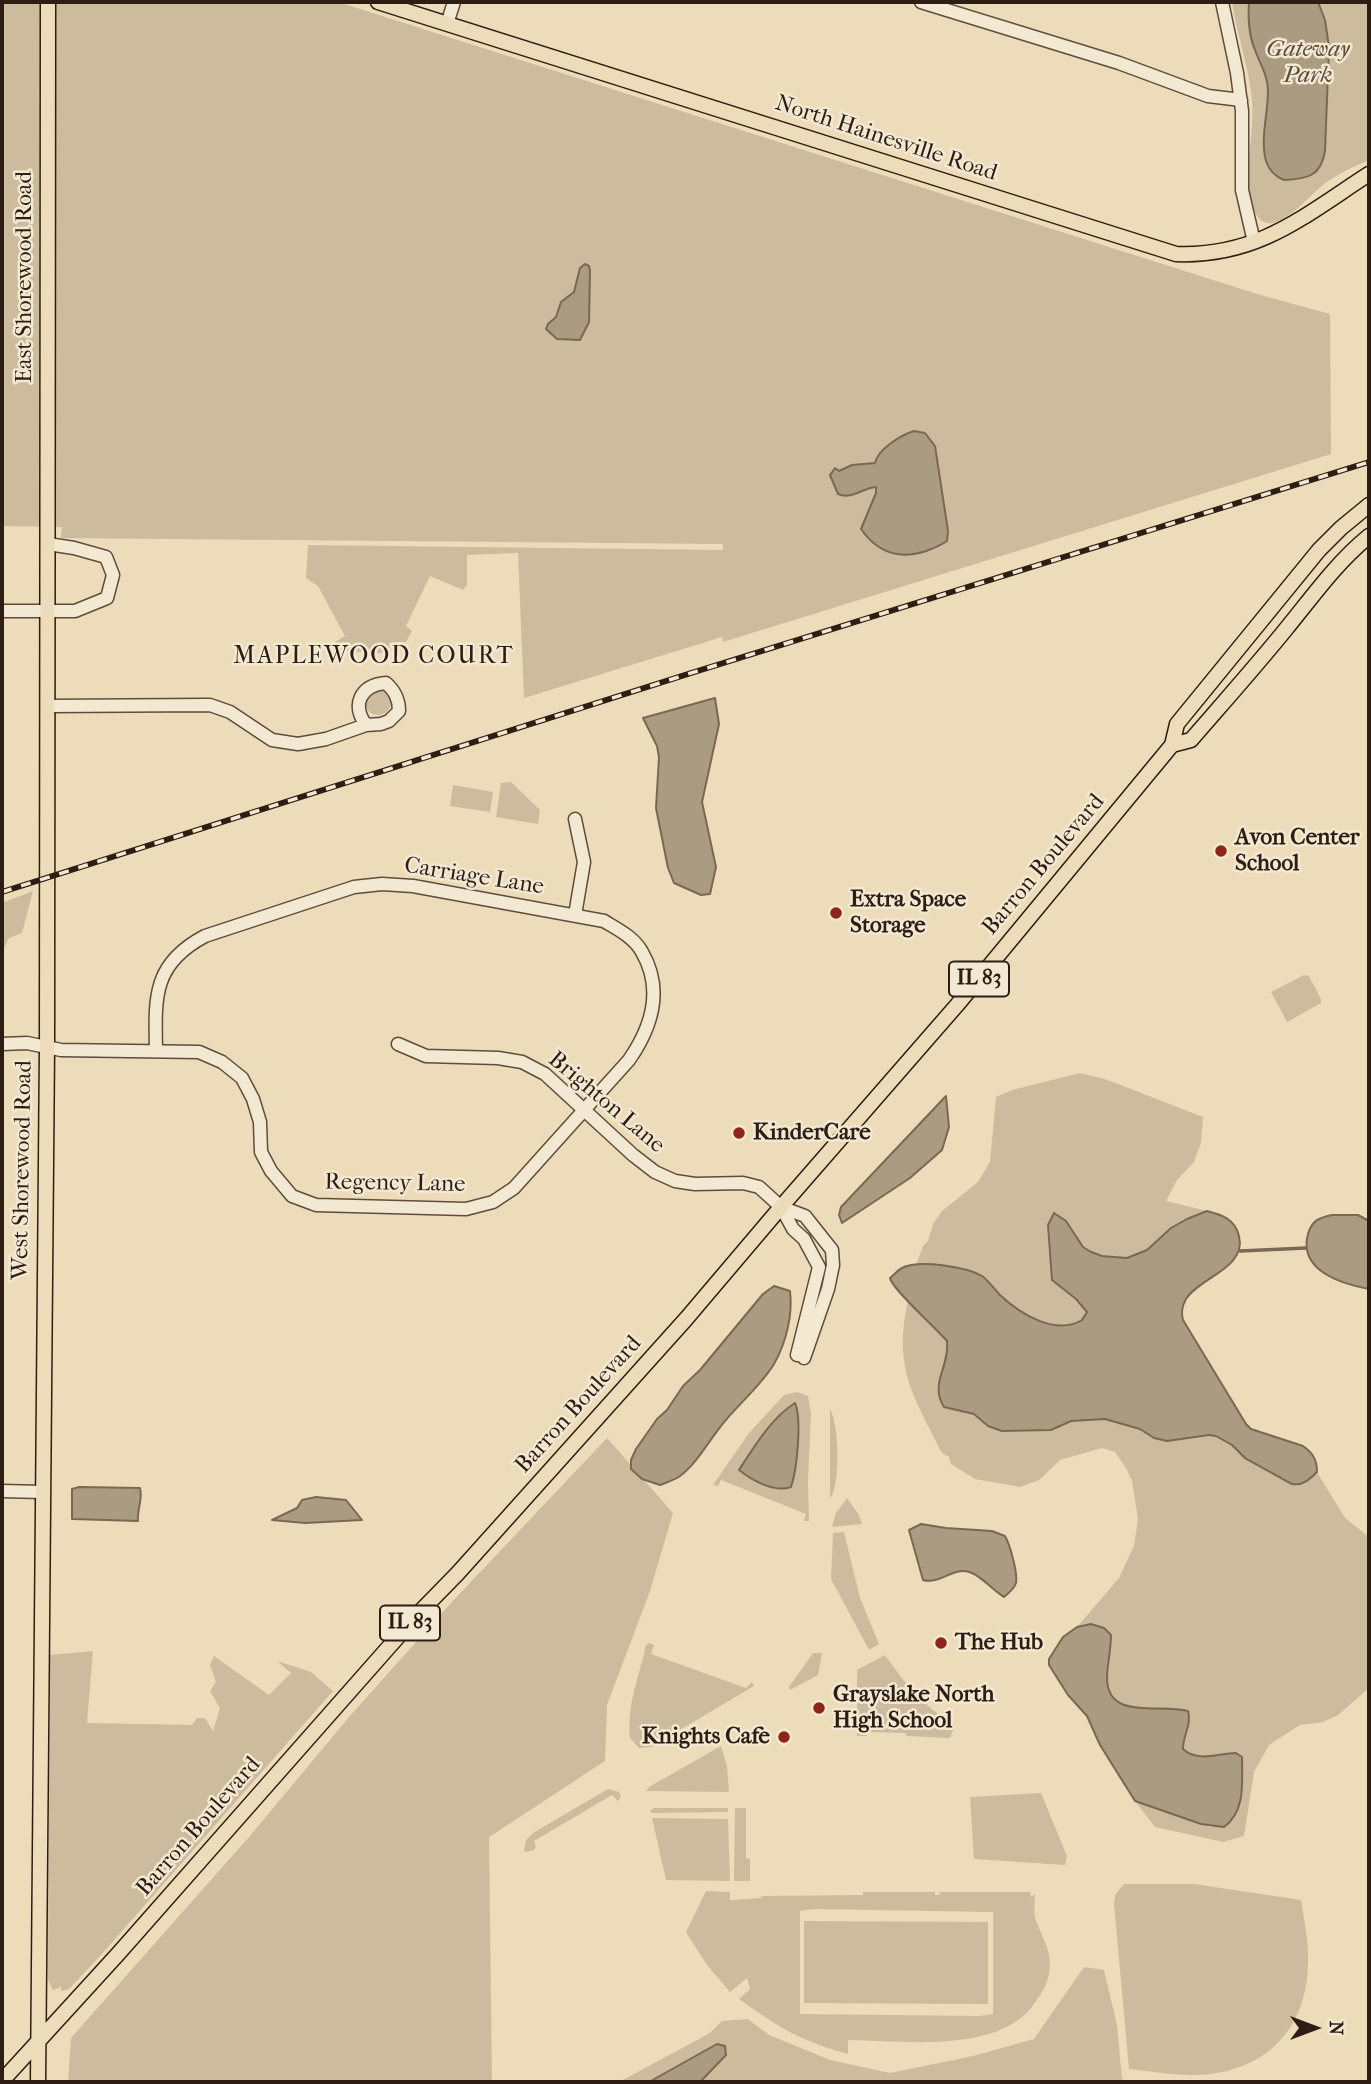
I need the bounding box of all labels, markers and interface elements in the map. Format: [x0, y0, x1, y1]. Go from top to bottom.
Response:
park label: Gateway Park [1266, 36, 1350, 90]
street label: North Hainesville Road [772, 90, 1000, 188]
street label: East Shorewood Road [11, 171, 39, 383]
district label: MAPLEWOOD COURT [235, 643, 513, 671]
street label: Barron Boulevard [977, 789, 1111, 941]
place label: Avon Center School [1235, 824, 1360, 878]
marker: Avon Center School [1213, 843, 1229, 859]
street label: Carriage Lane [402, 852, 546, 902]
place label: Extra Space Storage [850, 886, 966, 940]
marker: Extra Space Storage [828, 905, 844, 921]
road number: IL 83 [949, 962, 1009, 996]
street label: Brighton Lane [542, 1046, 670, 1160]
street label: West Shorewood Road [7, 1060, 39, 1280]
place label: KinderCare [753, 1119, 871, 1147]
marker: KinderCare [731, 1125, 747, 1141]
street label: Regency Lane [324, 1169, 466, 1199]
street label: Barron Boulevard [510, 1331, 648, 1479]
road number: IL 83 [380, 1606, 440, 1640]
place label: The Hub [955, 1629, 1043, 1657]
marker: The Hub [933, 1635, 949, 1651]
place label: Grayslake North High School [833, 1681, 994, 1735]
marker: Grayslake North High School [811, 1700, 827, 1716]
place label: Knights Cafe [642, 1723, 770, 1751]
marker: Knights Cafe [776, 1729, 792, 1745]
street label: Barron Boulevard [131, 1752, 267, 1902]
north arrow [1280, 1993, 1350, 2063]
text: N [1325, 2021, 1347, 2035]

